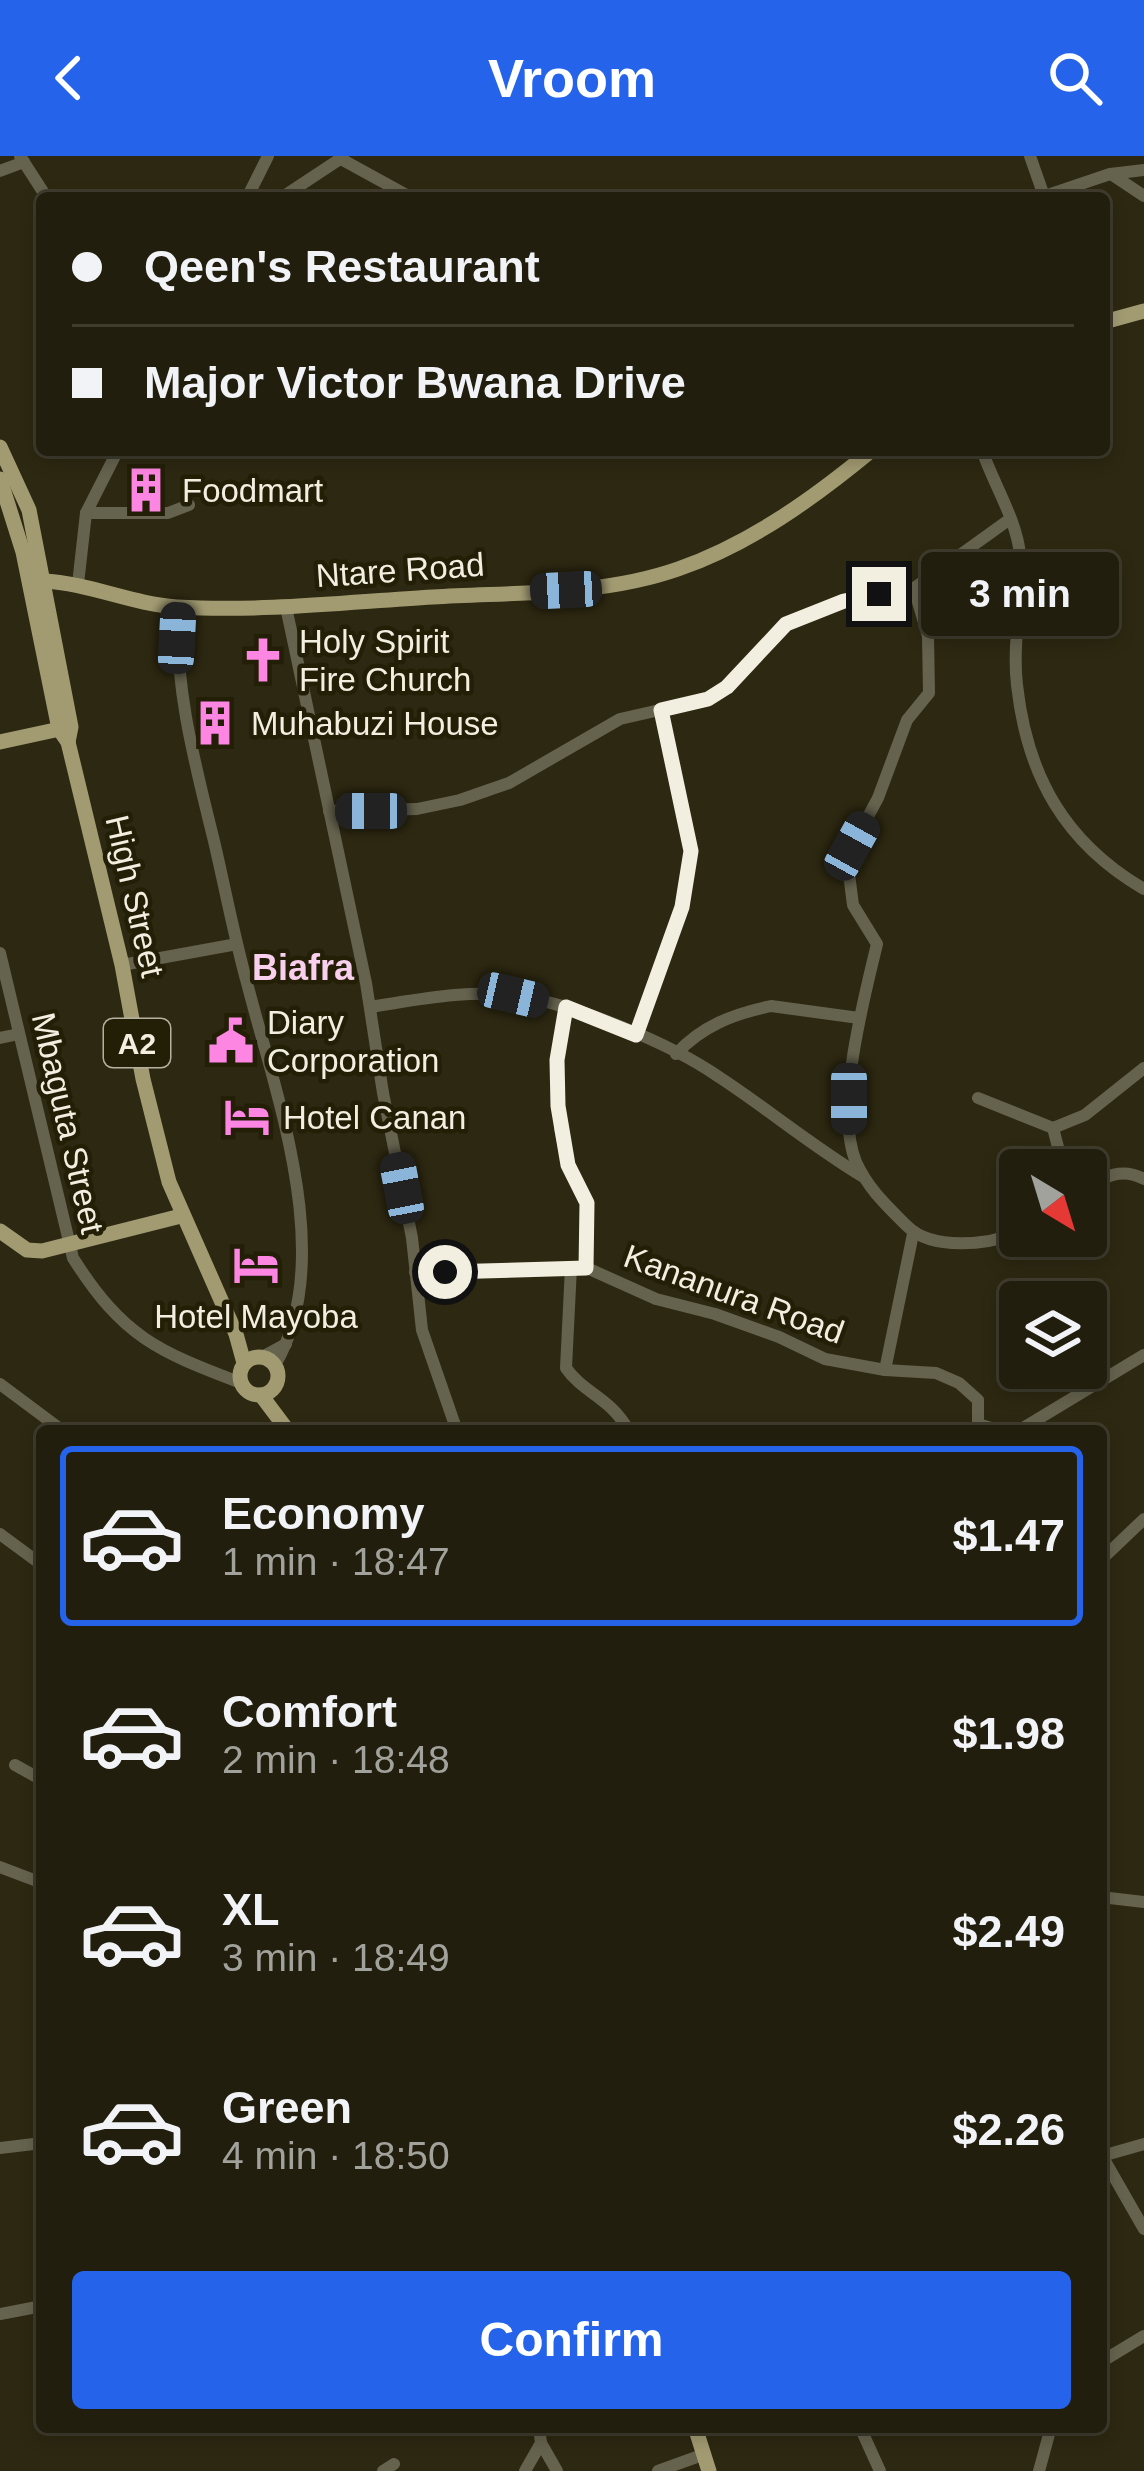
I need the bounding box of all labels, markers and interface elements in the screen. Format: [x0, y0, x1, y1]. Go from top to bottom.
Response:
icon: back [36, 45, 102, 111]
icon: search [1042, 45, 1108, 111]
text: Vroom [488, 48, 656, 108]
text: Qeen's Restaurant [144, 241, 540, 292]
text: Major Victor Bwana Drive [144, 357, 686, 408]
building icon: Foodmart [121, 465, 171, 515]
place label: Foodmart [182, 472, 323, 509]
street label: Ntare Road [315, 546, 485, 594]
callout: 3 min [921, 552, 1119, 636]
route end [852, 567, 906, 621]
car [529, 570, 603, 610]
text: 3 min [969, 572, 1071, 615]
car [157, 601, 197, 675]
place label: Holy Spirit Fire Church [299, 623, 471, 698]
church icon: Holy Spirit Fire Church [238, 635, 288, 685]
building icon: Muhabuzi House [190, 698, 240, 748]
place label: Muhabuzi House [251, 705, 499, 742]
car [335, 793, 407, 829]
car [819, 806, 885, 886]
street label: High Street [98, 811, 172, 981]
district label: Biafra [252, 947, 355, 988]
car [474, 969, 552, 1021]
place label: Diary Corporation [267, 1004, 439, 1079]
street label: Mbaguta Street [25, 1009, 111, 1237]
public building icon: Diary Corporation [206, 1016, 256, 1066]
road number: A2 [104, 1019, 170, 1067]
car [831, 1063, 867, 1135]
hotel icon: Hotel Canan [222, 1092, 272, 1142]
place label: Hotel Canan [283, 1099, 466, 1136]
car [377, 1149, 427, 1227]
north arrow [999, 1149, 1107, 1257]
map controls [999, 1149, 1107, 1389]
street label: Kananura Road [619, 1237, 849, 1351]
hotel icon: Hotel Mayoba [231, 1240, 281, 1290]
route start [418, 1245, 472, 1299]
button: layers [999, 1281, 1107, 1389]
place label: Hotel Mayoba [154, 1298, 358, 1335]
icon: car [78, 1482, 186, 1590]
text: Economy [222, 1488, 425, 1539]
text: $1.47 [952, 1510, 1065, 1561]
text: 1 min · 18:47 [222, 1540, 450, 1583]
icon: car [78, 1680, 186, 1788]
text: Comfort [222, 1686, 397, 1737]
text: $1.98 [952, 1708, 1065, 1759]
text: 2 min · 18:48 [222, 1738, 450, 1781]
icon: car [78, 1878, 186, 1986]
text: XL [222, 1884, 280, 1935]
text: $2.49 [952, 1906, 1065, 1957]
text: 3 min · 18:49 [222, 1936, 450, 1979]
icon: car [78, 2076, 186, 2184]
text: Green [222, 2082, 352, 2133]
text: $2.26 [952, 2104, 1065, 2155]
text: 4 min · 18:50 [222, 2134, 450, 2177]
button: Confirm [72, 2271, 1071, 2409]

